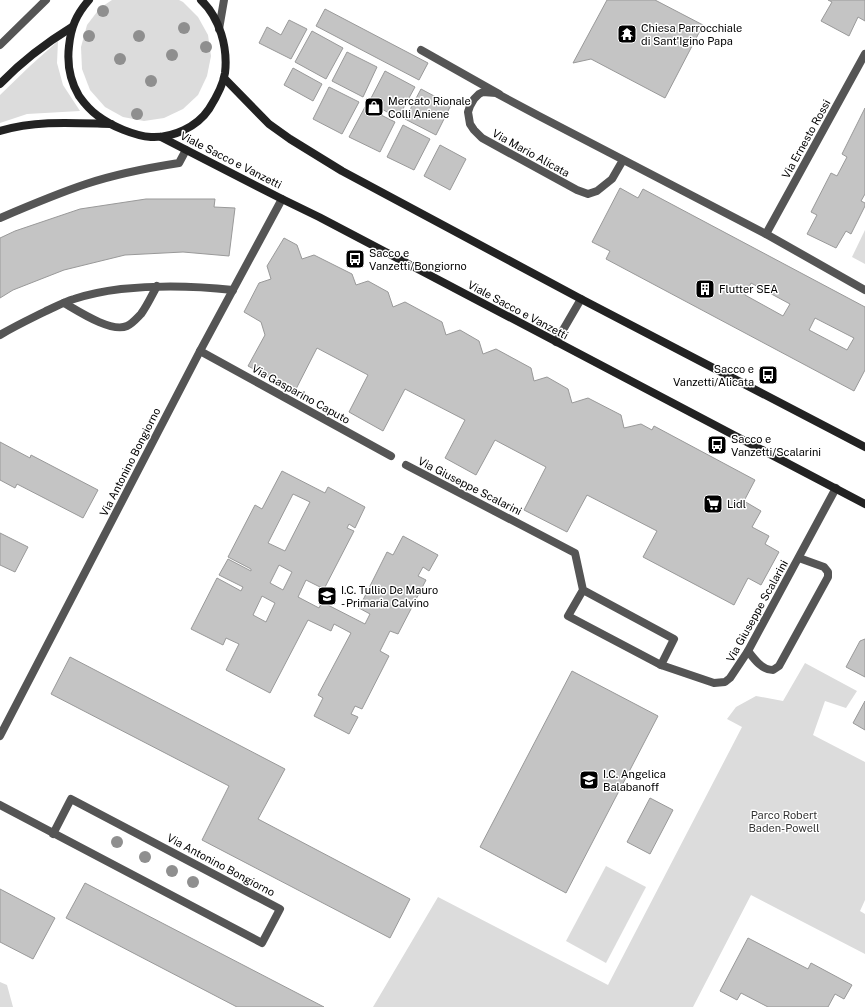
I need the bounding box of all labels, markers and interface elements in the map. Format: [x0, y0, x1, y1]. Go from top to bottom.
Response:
place label: Chiesa Parrocchiale di Sant'Igino Papa [641, 22, 742, 47]
temple icon: Chiesa Parrocchiale di Sant'Igino Papa [616, 23, 638, 45]
place label: Mercato Rionale Colli Aniene [388, 95, 471, 120]
shop icon: Mercato Rionale Colli Aniene [363, 96, 385, 118]
street label: Via Ernesto Rossi [779, 98, 833, 180]
street label: Via Mario Alicata [490, 127, 572, 179]
street label: Viale Sacco e Vanzetti [178, 129, 284, 191]
place label: Sacco e Vanzetti/Bongiorno [369, 247, 467, 272]
bus stop icon: Sacco e Vanzetti/Bongiorno [344, 248, 366, 270]
street label: Viale Sacco e Vanzetti [466, 278, 570, 342]
building icon: Flutter SEA [694, 278, 716, 300]
place label: Flutter SEA [719, 283, 778, 295]
street label: Via Gasparino Caputo [250, 362, 352, 426]
place label: Sacco e Vanzetti/Alicata [673, 363, 754, 388]
bus stop icon: Sacco e Vanzetti/Alicata [757, 364, 779, 386]
street label: Via Antonino Bongiorno [97, 406, 163, 518]
place label: Sacco e Vanzetti/Scalarini [731, 433, 821, 458]
bus stop icon: Sacco e Vanzetti/Scalarini [706, 434, 728, 456]
street label: Via Giuseppe Scalarini [416, 455, 524, 517]
supermarket icon: Lidl [702, 493, 724, 515]
place label: Lidl [727, 498, 746, 510]
street label: Via Giuseppe Scalarini [724, 558, 790, 664]
place label: I.C. Tullio De Mauro - Primaria Calvino [341, 584, 438, 609]
school or university icon: I.C. Tullio De Mauro - Primaria Calvino [316, 585, 338, 607]
place label: I.C. Angelica Balabanoff [603, 768, 666, 793]
school or university icon: I.C. Angelica Balabanoff [578, 769, 600, 791]
park label: Parco Robert Baden-Powell [748, 809, 820, 834]
street label: Via Antonino Bongiorno [165, 832, 277, 898]

